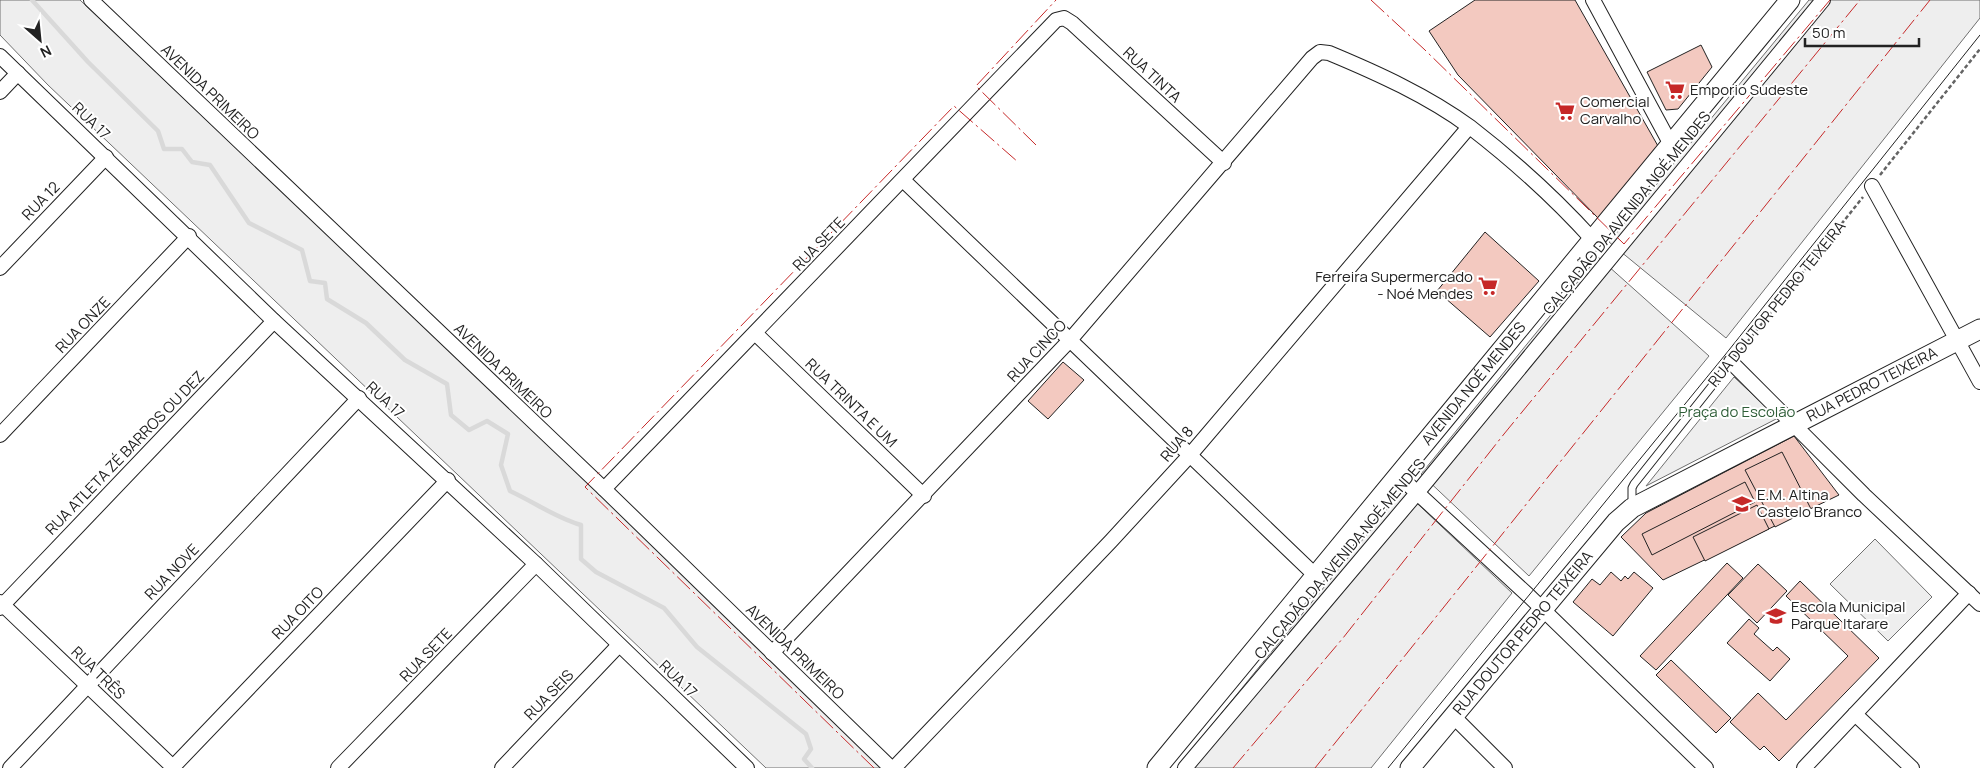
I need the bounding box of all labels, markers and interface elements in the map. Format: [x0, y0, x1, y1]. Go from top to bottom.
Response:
north arrow [15, 15, 65, 65]
scale bar [1805, 15, 1919, 47]
text: 50 m [1812, 22, 1846, 43]
street label: AVENIDA PRIMEIRO [157, 39, 264, 144]
text: N [37, 41, 55, 63]
street label: RUA TINTA [1119, 42, 1187, 108]
supermarket icon: Emporio Sudeste [1664, 79, 1686, 101]
place label: Emporio Sudeste [1690, 79, 1808, 100]
place label: Comercial Carvalho [1580, 91, 1650, 129]
street label: RUA 17 [68, 97, 115, 144]
supermarket icon: Comercial Carvalho [1554, 100, 1576, 122]
street label: CALÇADÃO DA AVENIDA NOÉ MENDES [1538, 107, 1715, 319]
street label: RUA 12 [17, 177, 64, 225]
street label: RUA SETE [788, 212, 850, 275]
street label: RUA DOUTOR PEDRO TEIXEIRA [1703, 216, 1850, 391]
place label: Ferreira Supermercado - Noé Mendes [1315, 266, 1473, 304]
supermarket icon: Ferreira Supermercado - Noé Mendes [1477, 275, 1499, 297]
street label: RUA ONZE [50, 292, 115, 357]
street label: RUA CINCO [1002, 315, 1071, 386]
street label: AVENIDA NOÉ MENDES [1416, 317, 1530, 450]
street label: AVENIDA PRIMEIRO [450, 318, 557, 423]
street label: RUA PEDRO TEIXEIRA [1803, 342, 1941, 426]
street label: RUA TRINTA E UM [801, 353, 902, 452]
street label: RUA ATLETA ZÉ BARROS OU DEZ [40, 366, 209, 539]
street label: RUA 17 [362, 376, 409, 423]
park label: Praça do Escolão [1679, 401, 1796, 422]
street label: RUA 8 [1155, 421, 1198, 466]
street label: CALÇADÃO DA AVENIDA NOÉ MENDES [1249, 454, 1430, 663]
place label: E.M. Altina Castelo Branco [1757, 484, 1862, 522]
school or university icon: E.M. Altina Castelo Branco [1731, 493, 1753, 515]
street label: RUA NOVE [140, 539, 204, 604]
street label: RUA DOUTOR PEDRO TEIXEIRA [1448, 546, 1598, 719]
street label: RUA OITO [267, 581, 328, 644]
place label: Escola Municipal Parque Itarare [1791, 596, 1905, 634]
street label: AVENIDA PRIMEIRO [742, 599, 849, 704]
school or university icon: Escola Municipal Parque Itarare [1765, 605, 1787, 627]
street label: RUA SETE [395, 623, 457, 686]
street label: RUA TRÊS [67, 642, 130, 704]
street label: RUA 17 [655, 655, 702, 702]
street label: RUA SEIS [519, 665, 578, 724]

